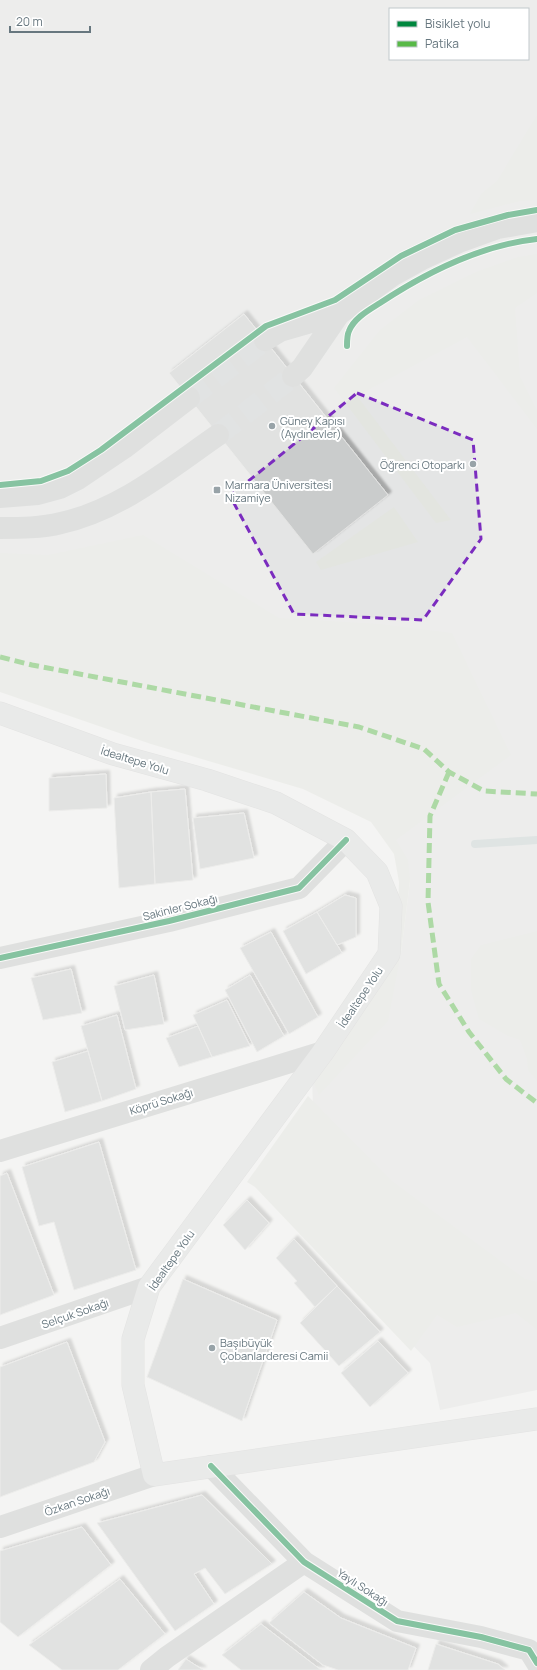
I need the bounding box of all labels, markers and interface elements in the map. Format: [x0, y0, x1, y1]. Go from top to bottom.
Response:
scale bar [10, 8, 90, 34]
legend [389, 8, 529, 60]
text: 20 m [16, 13, 43, 30]
text: Bisiklet yolu [425, 15, 490, 32]
text: Patika [425, 35, 459, 52]
place label: Güney Kapısı (Aydınevler) [280, 413, 345, 441]
marker: Güney Kapısı (Aydınevler) [267, 421, 277, 431]
place label: Öğrenci Otoparkı [380, 457, 465, 472]
marker: Öğrenci Otoparkı [468, 459, 478, 469]
place label: Marmara Üniversitesi Nizamiye [225, 477, 332, 505]
marker: Marmara Üniversitesi Nizamiye [212, 485, 222, 495]
street label: İdealtepe Yolu [99, 743, 171, 777]
street label: Sakinler Sokağı [141, 890, 219, 924]
street label: İdealtepe Yolu [334, 964, 386, 1030]
street label: Köprü Sokağı [127, 1084, 195, 1118]
street label: İdealtepe Yolu [145, 1227, 197, 1293]
street label: Selçuk Sokağı [39, 1295, 111, 1331]
place label: Başıbüyük Çobanlarderesi Camii [220, 1335, 328, 1363]
marker: Başıbüyük Çobanlarderesi Camii [207, 1343, 217, 1353]
street label: Özkan Sokağı [42, 1483, 112, 1519]
street label: Yaylı Sokağı [335, 1565, 391, 1609]

